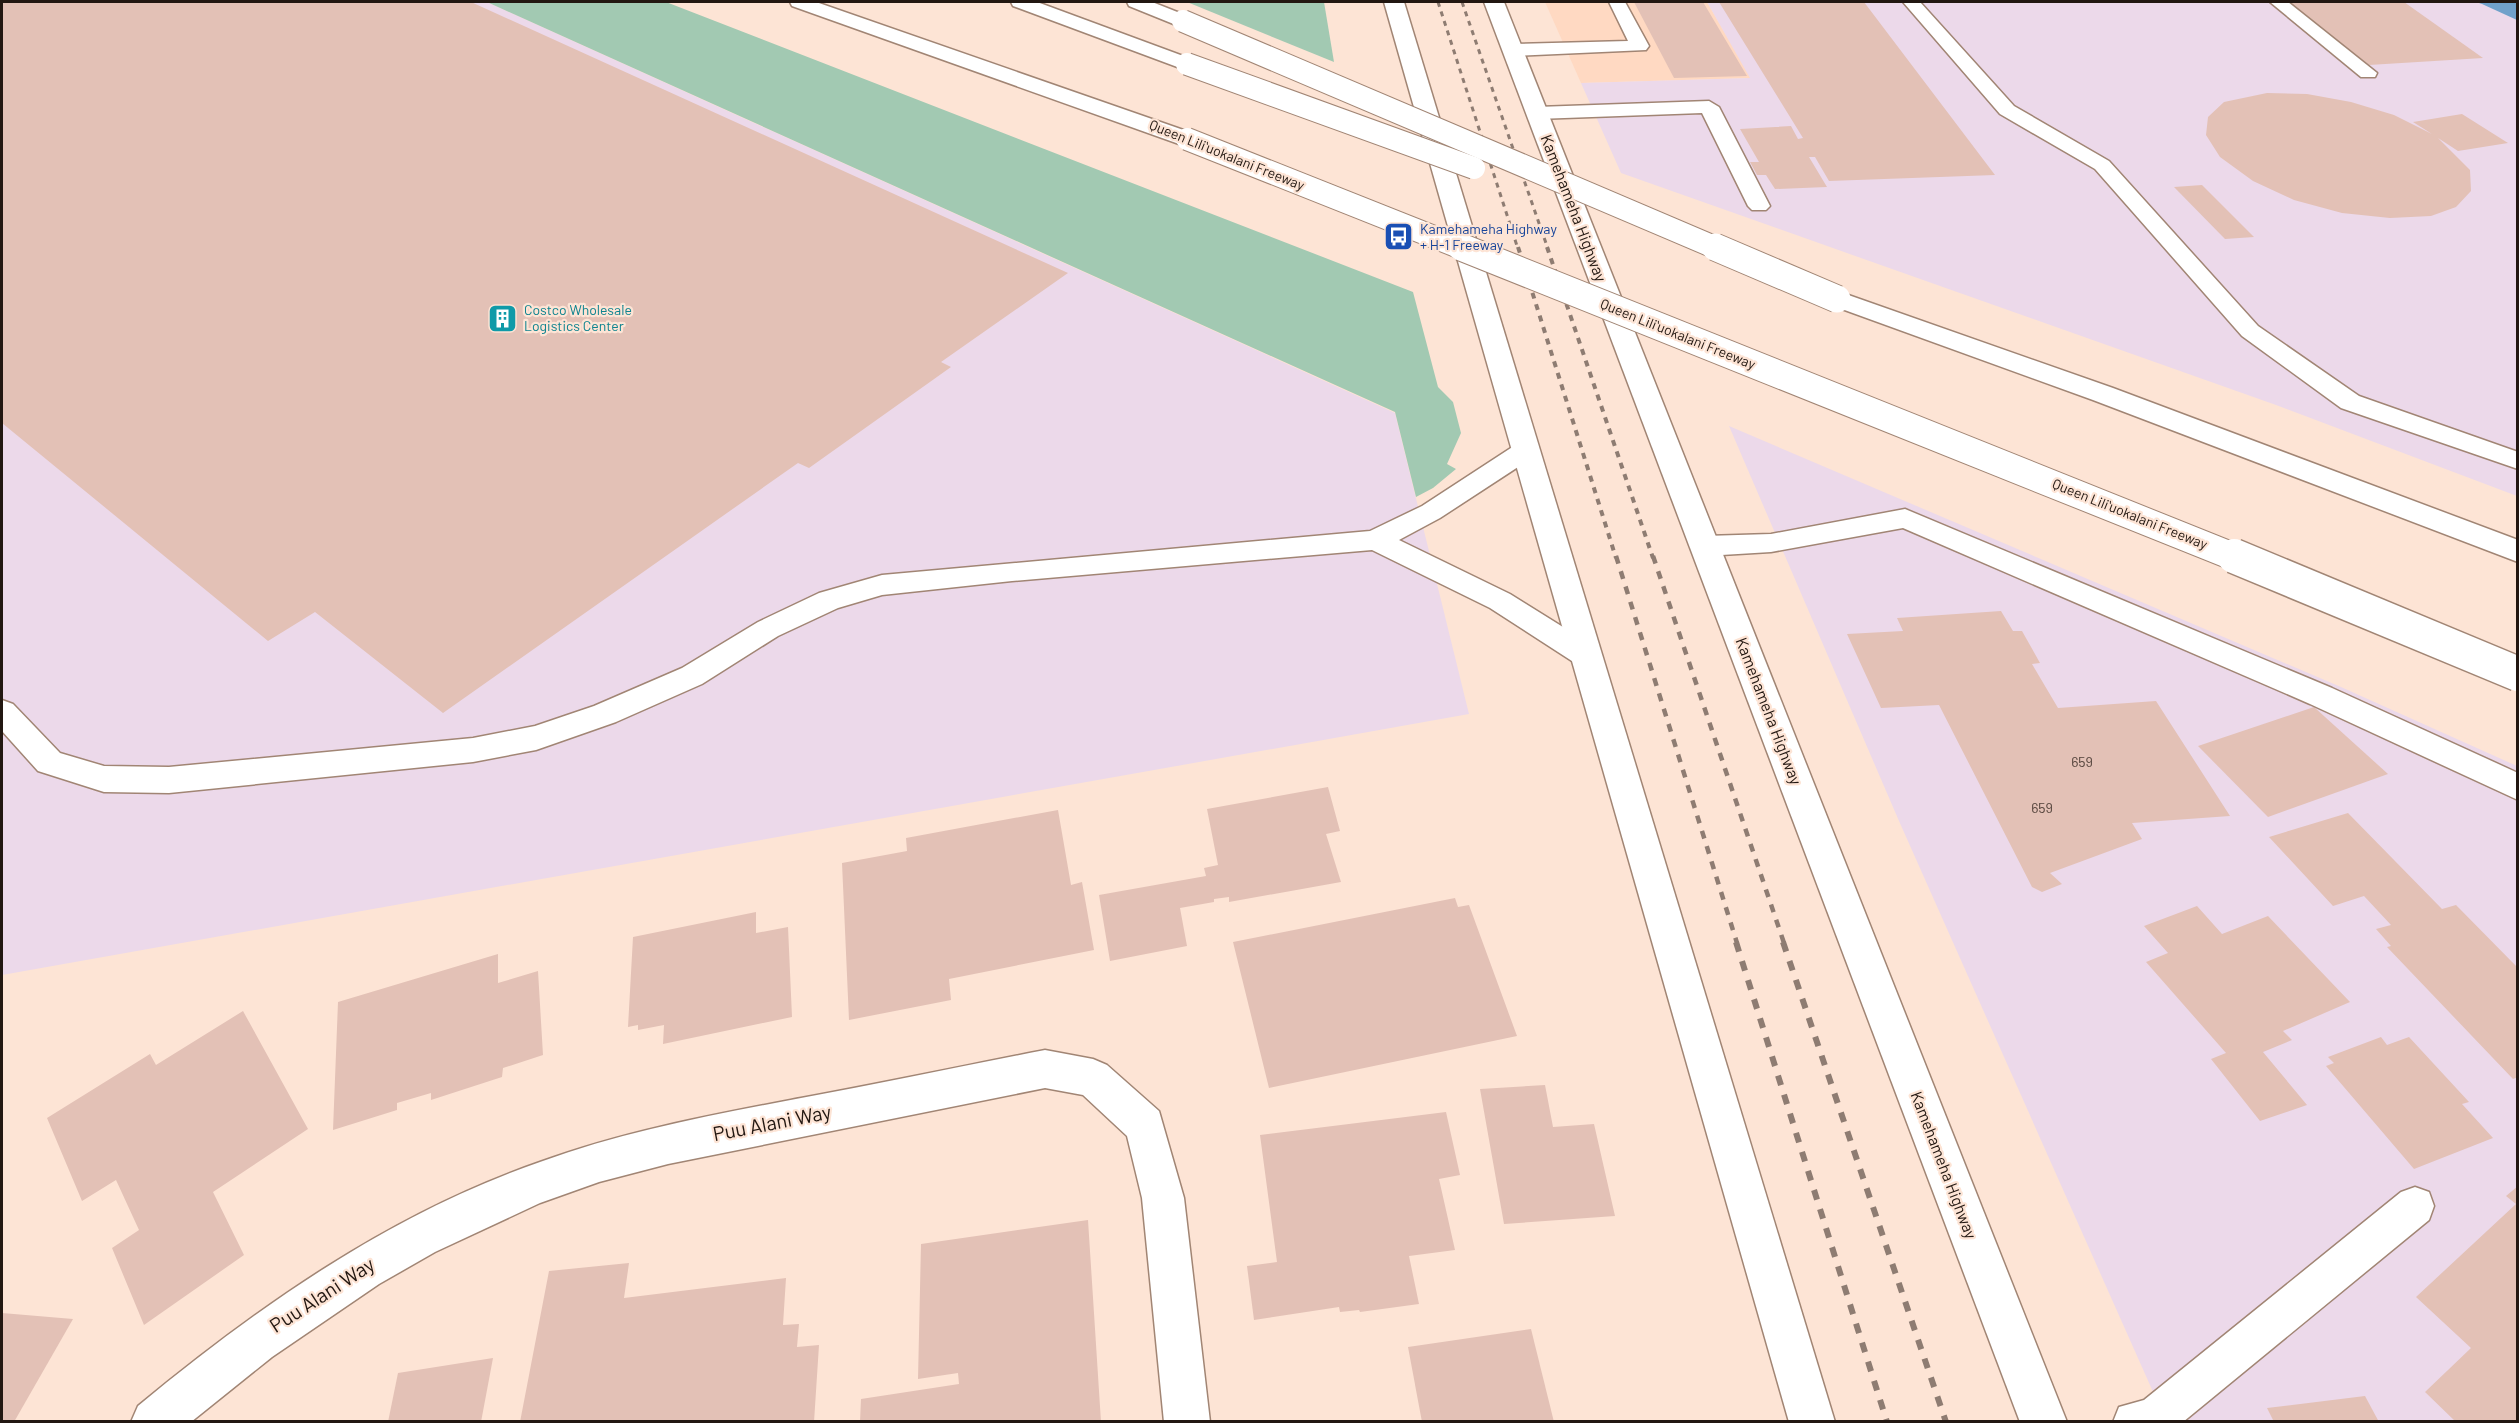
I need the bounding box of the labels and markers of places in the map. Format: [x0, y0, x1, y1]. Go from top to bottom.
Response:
place label: Kamehameha Highway + H-1 Freeway [1420, 220, 1557, 253]
bus stop icon: Kamehameha Highway + H-1 Freeway [1383, 221, 1415, 253]
place label: Costco Wholesale Logistics Center [524, 301, 632, 334]
building icon: Costco Wholesale Logistics Center [487, 302, 519, 334]

